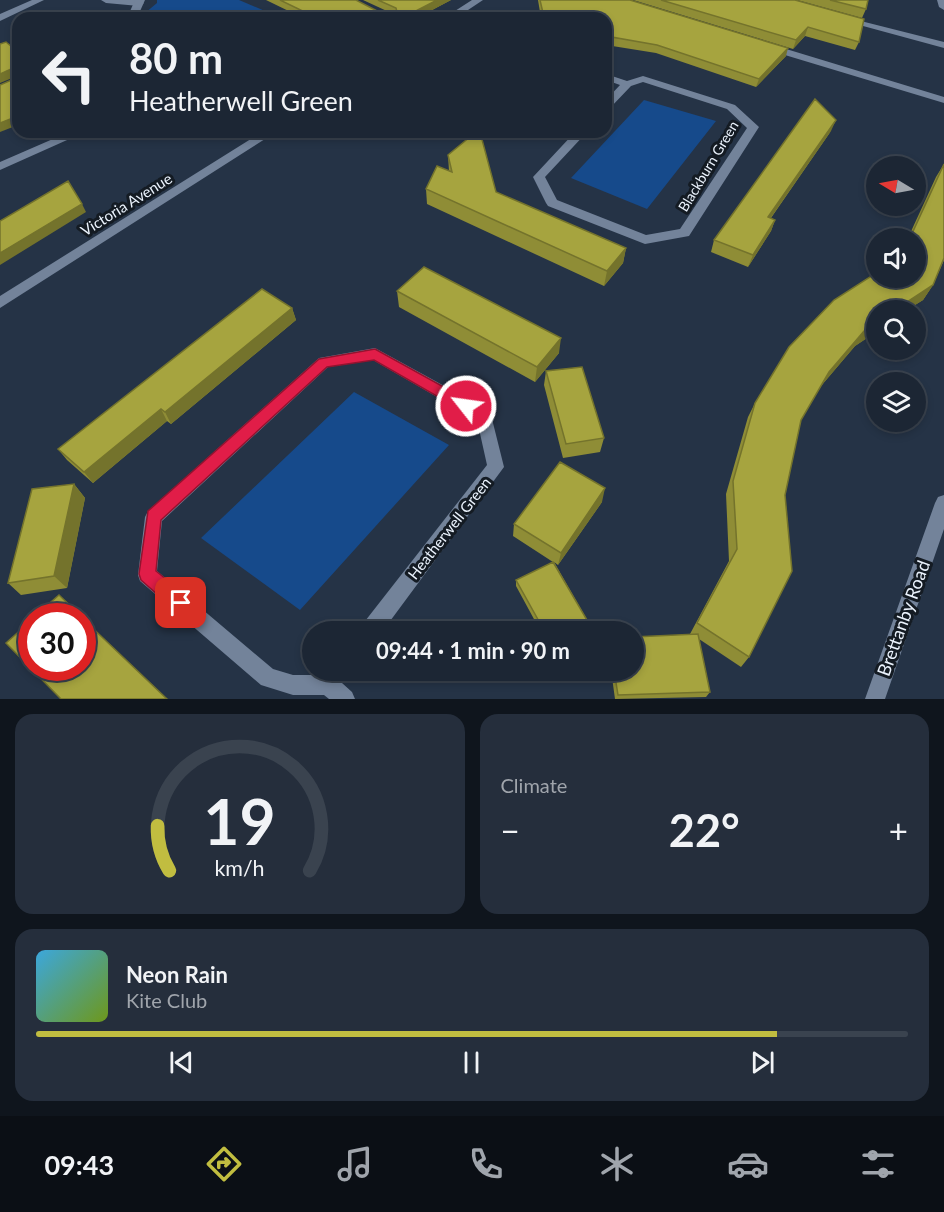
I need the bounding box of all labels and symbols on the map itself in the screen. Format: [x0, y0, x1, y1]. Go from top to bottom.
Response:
street label: Blackburn Green [674, 118, 742, 214]
north arrow [866, 156, 926, 216]
street label: Victoria Avenue [77, 169, 175, 239]
position arrow [434, 374, 498, 438]
street label: Heatherwell Green [404, 473, 494, 583]
street label: Brettanby Road [872, 557, 934, 679]
pin [155, 577, 206, 628]
speed limit sign: 30 [18, 603, 96, 681]

